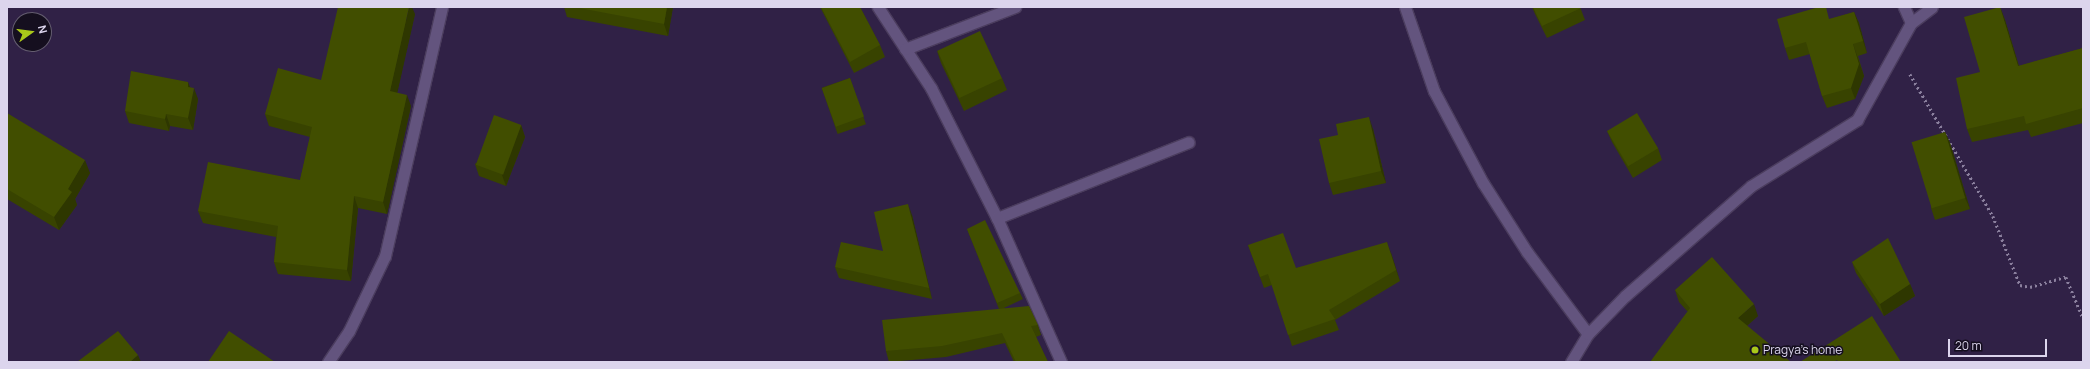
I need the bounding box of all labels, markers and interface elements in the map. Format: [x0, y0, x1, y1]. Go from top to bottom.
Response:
north arrow [12, 12, 52, 52]
text: N [35, 24, 51, 35]
scale bar [1950, 331, 2049, 357]
text: 20 m [1955, 337, 1982, 354]
place label: Pragya's home [1763, 343, 1842, 357]
marker: Pragya's home [1750, 345, 1760, 355]

